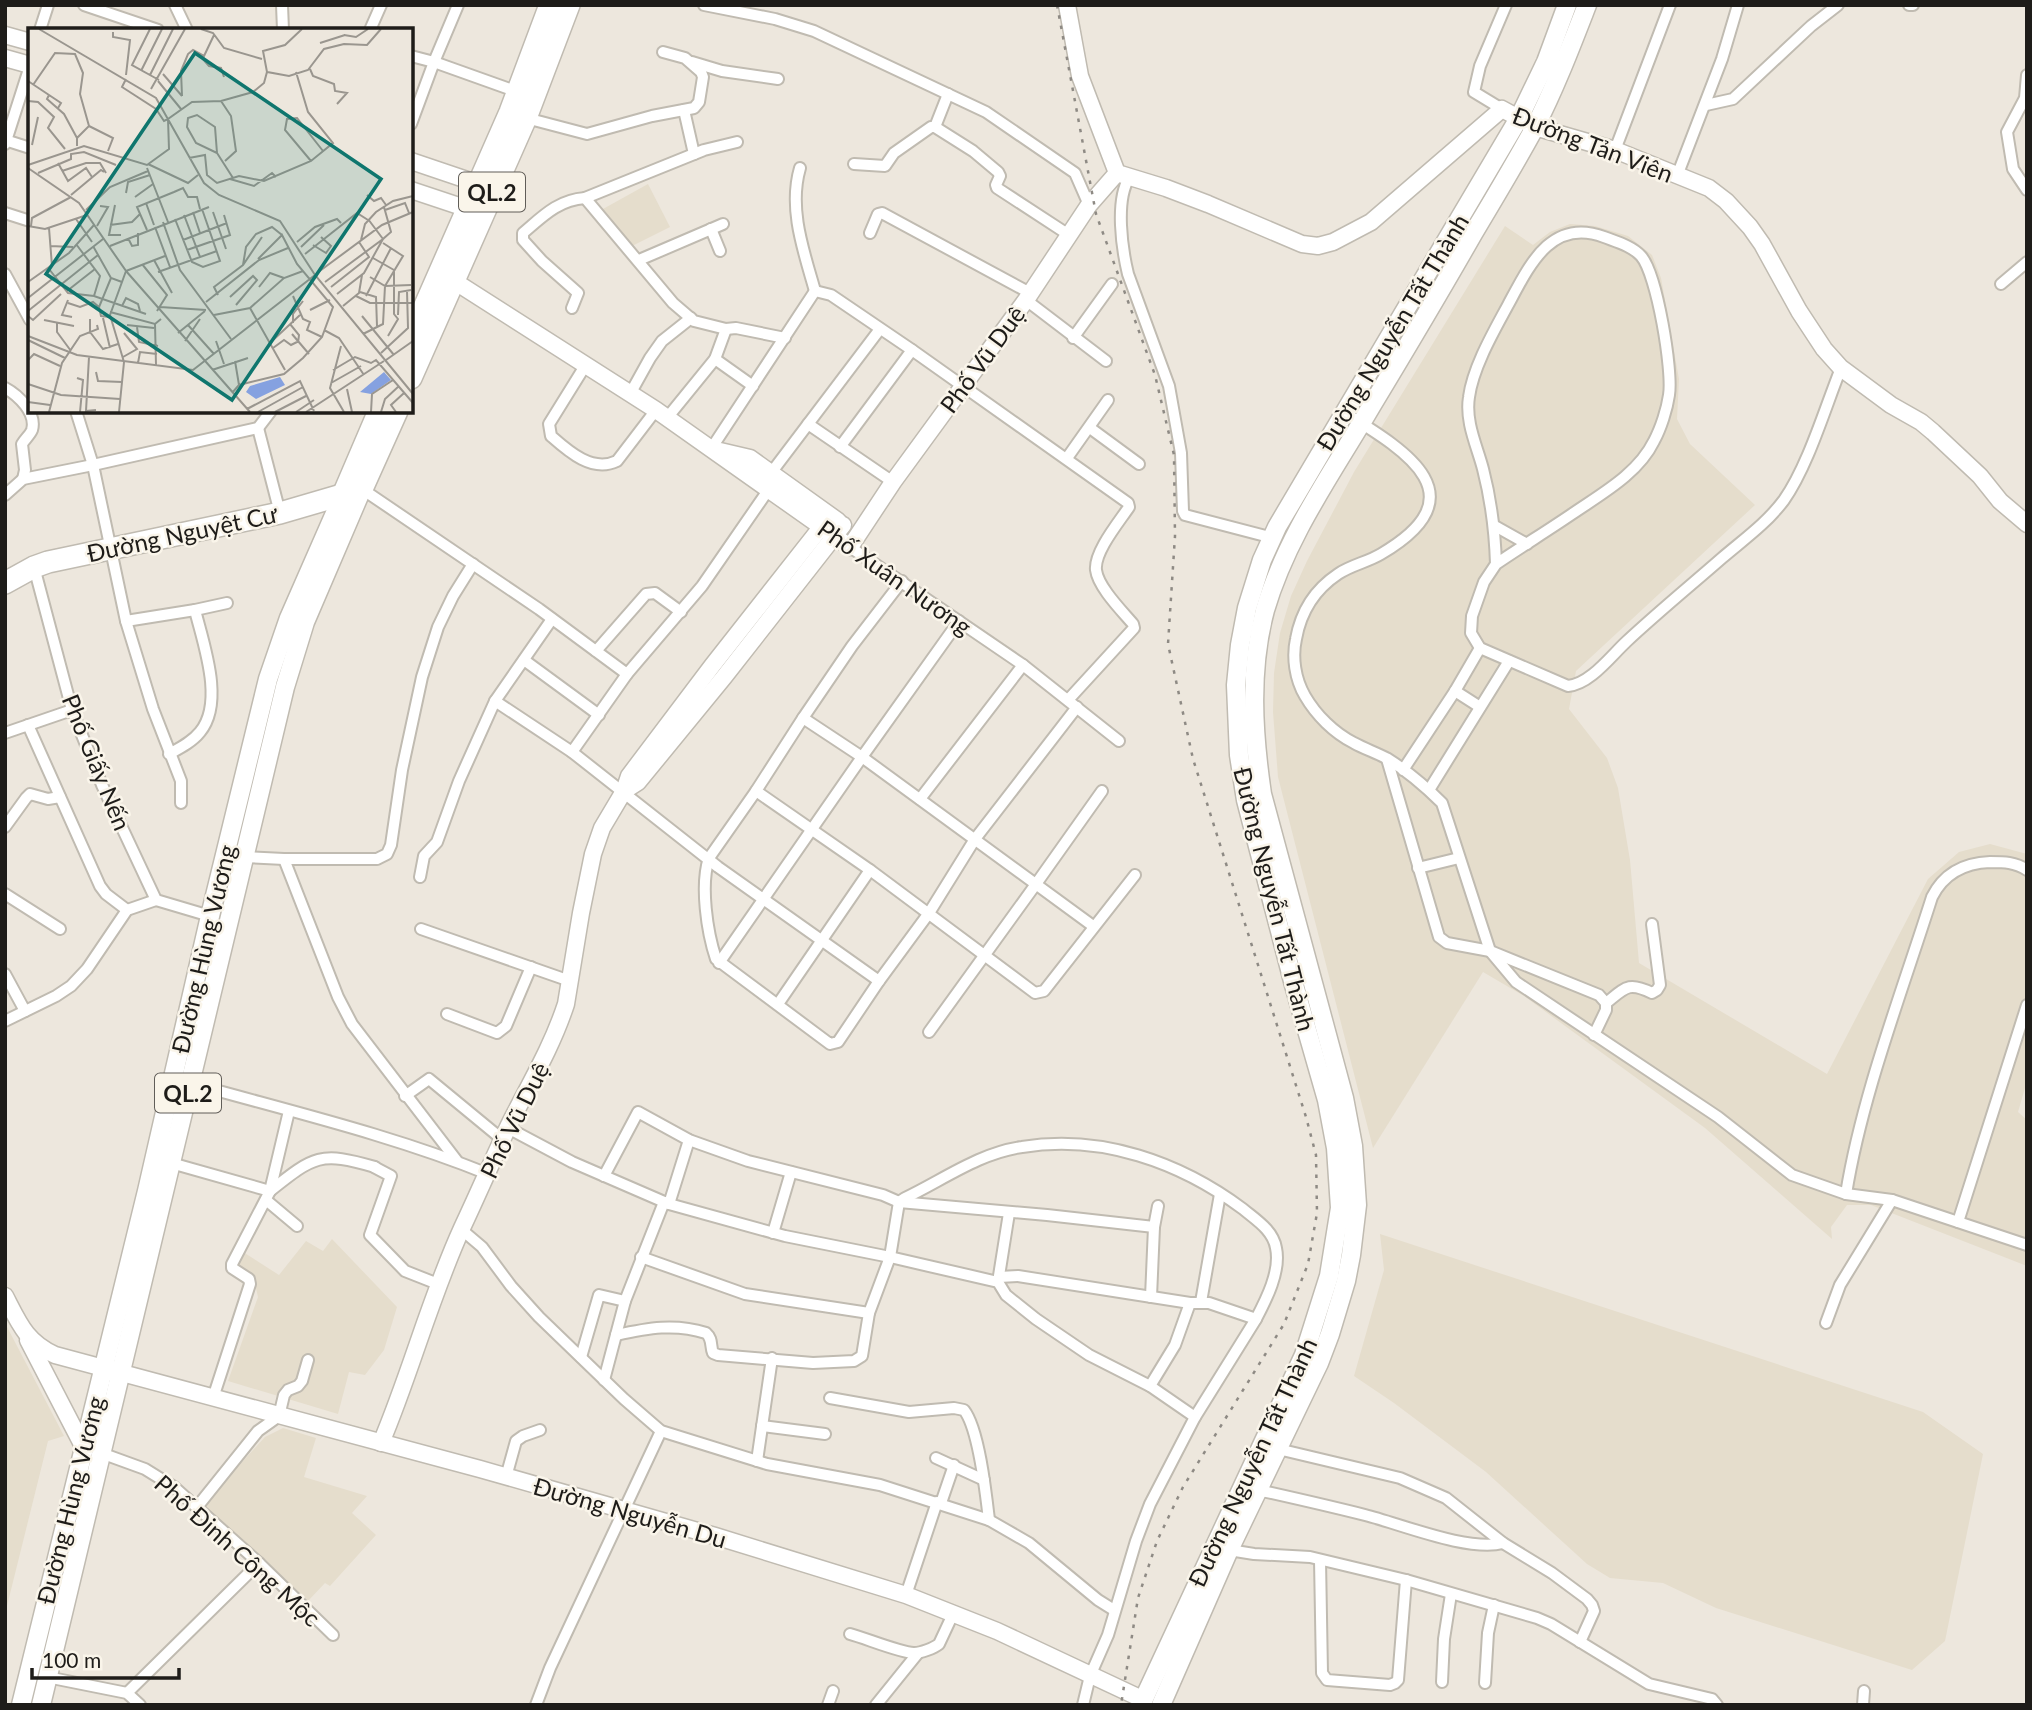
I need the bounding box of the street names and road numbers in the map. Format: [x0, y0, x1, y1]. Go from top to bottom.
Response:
street label: Đường Tản Viên [1509, 100, 1677, 188]
road number: QL.2 [459, 172, 525, 211]
street label: Đường Nguyễn Tất Thành [1310, 208, 1474, 456]
street label: Phố Vũ Duệ [933, 300, 1031, 418]
street label: Đường Nguyệt Cư [84, 498, 281, 567]
street label: Phố Xuân Nương [813, 513, 977, 641]
street label: Phố Giấy Nến [57, 690, 137, 834]
street label: Đường Nguyễn Tất Thành [1228, 764, 1322, 1034]
street label: Đường Hùng Vương [165, 842, 241, 1056]
street label: Phố Vũ Duệ [474, 1057, 554, 1183]
road number: QL.2 [155, 1074, 221, 1112]
street label: Đường Nguyễn Tất Thành [1182, 1333, 1322, 1591]
street label: Đường Hùng Vương [30, 1393, 110, 1607]
street label: Phố Đinh Công Mộc [149, 1468, 327, 1632]
street label: Đường Nguyễn Du [530, 1471, 730, 1553]

